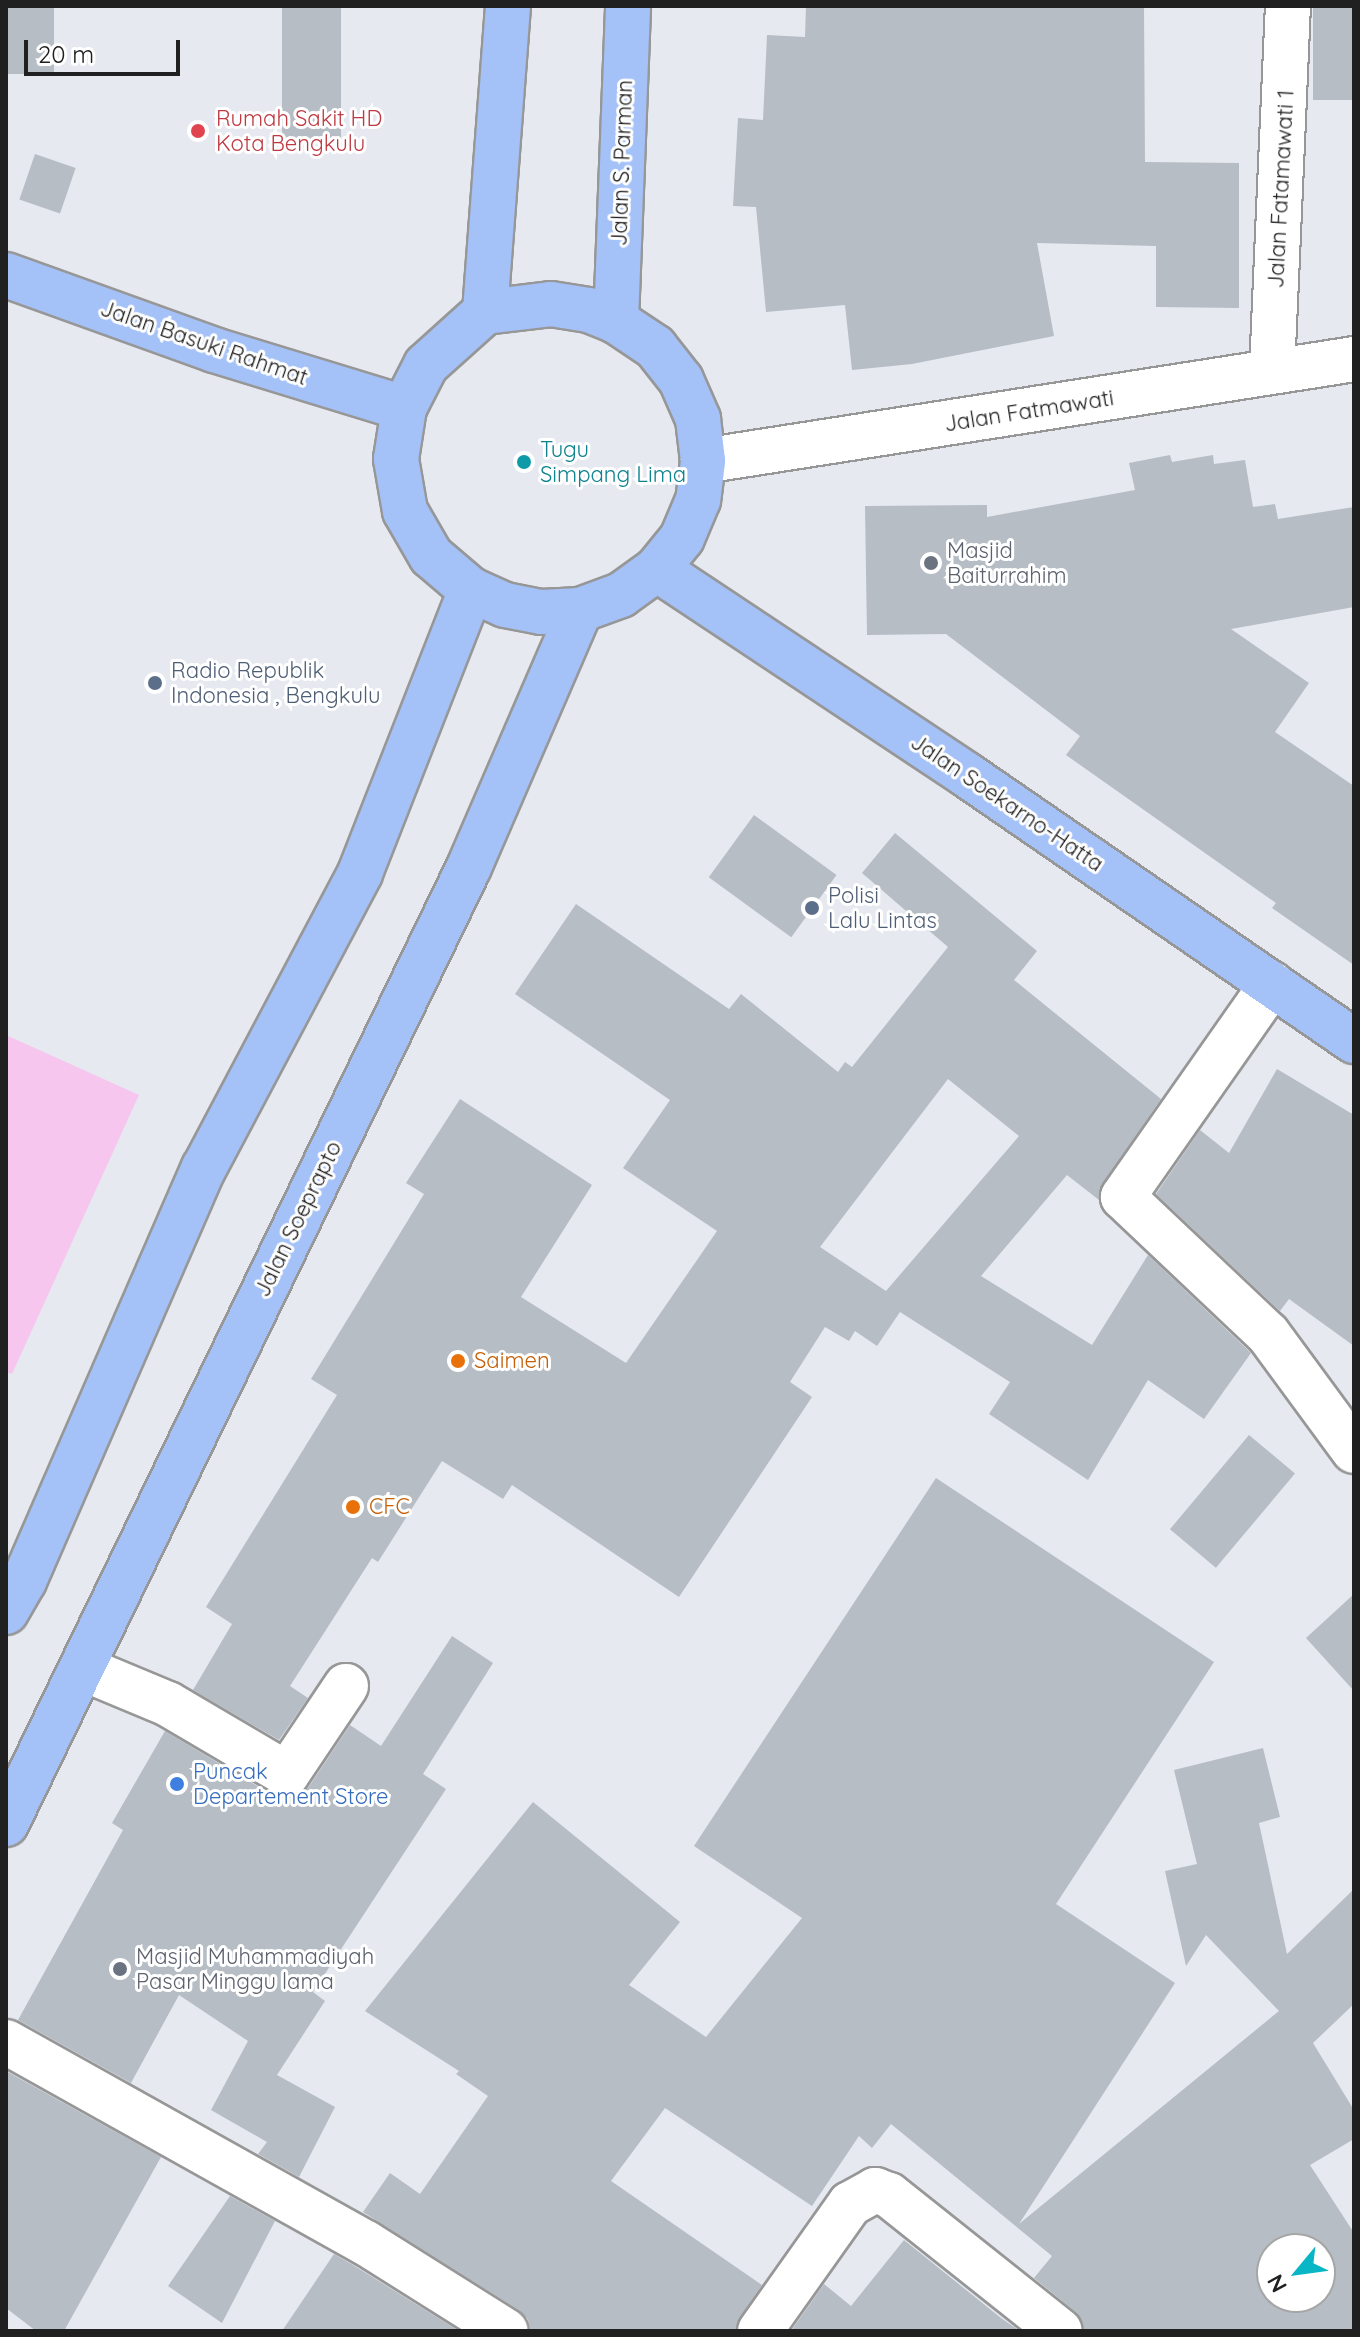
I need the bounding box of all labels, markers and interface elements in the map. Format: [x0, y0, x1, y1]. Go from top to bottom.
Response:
scale bar [28, 24, 184, 74]
text: 20 m [38, 39, 94, 69]
street label: Jalan S. Parman [606, 79, 638, 247]
street label: Jalan Fatamawati 1 [1263, 89, 1299, 289]
place label: Rumah Sakit HD Kota Bengkulu [216, 105, 382, 156]
marker: Rumah Sakit HD Kota Bengkulu [187, 120, 209, 142]
street label: Jalan Basuki Rahmat [97, 295, 311, 391]
street label: Jalan Fatmawati [942, 385, 1116, 437]
place label: Tugu Simpang Lima [540, 436, 686, 488]
marker: Tugu Simpang Lima [515, 453, 533, 471]
place label: Masjid Baiturrahim [947, 537, 1067, 588]
marker: Masjid Baiturrahim [922, 554, 940, 572]
place label: Radio Republik Indonesia , Bengkulu [171, 657, 380, 708]
marker: Radio Republik Indonesia , Bengkulu [146, 674, 164, 692]
street label: Jalan Soekarno-Hatta [906, 729, 1108, 877]
place label: Polisi Lalu Lintas [828, 882, 937, 934]
marker: Polisi Lalu Lintas [803, 899, 821, 917]
street label: Jalan Soeprapto [249, 1137, 347, 1301]
place label: Saimen [474, 1348, 550, 1374]
marker: Saimen [449, 1352, 467, 1370]
place label: CFC [369, 1494, 410, 1520]
marker: CFC [344, 1498, 362, 1516]
place label: Puncak Departement Store [193, 1758, 388, 1810]
marker: Puncak Departement Store [168, 1775, 186, 1793]
place label: Masjid Muhammadiyah Pasar Minggu lama [136, 1943, 374, 1994]
marker: Masjid Muhammadiyah Pasar Minggu lama [111, 1960, 129, 1978]
north arrow [1256, 2233, 1336, 2313]
text: N [1261, 2270, 1293, 2298]

